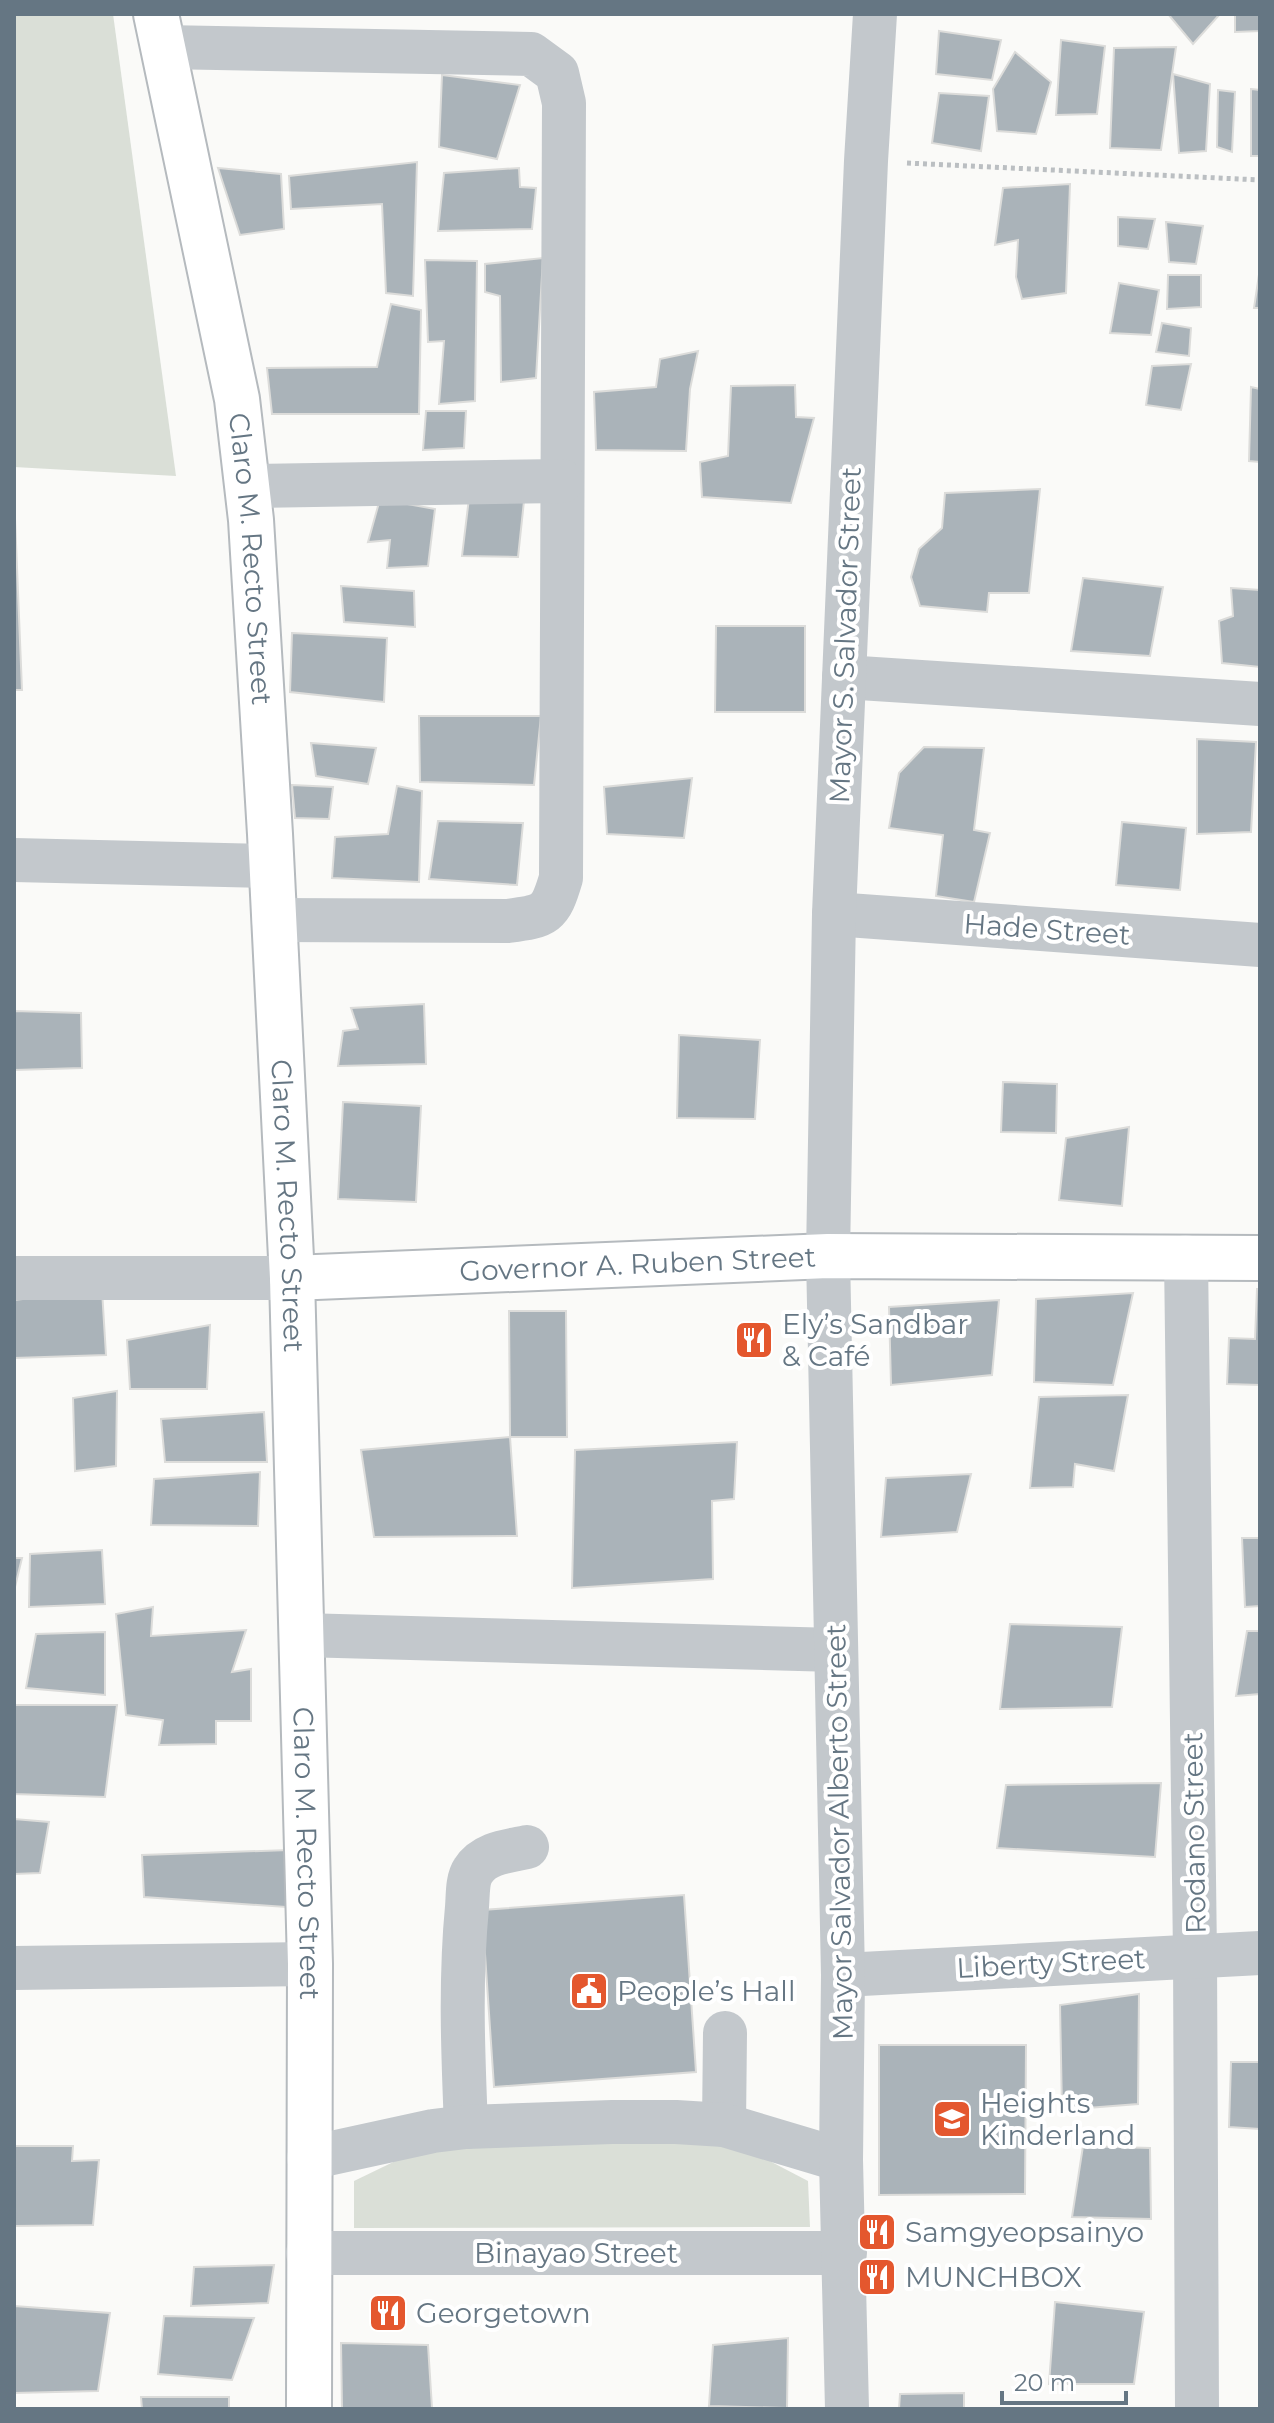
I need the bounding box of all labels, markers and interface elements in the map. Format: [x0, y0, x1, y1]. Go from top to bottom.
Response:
street label: Claro M. Recto Street [222, 411, 279, 706]
street label: Mayor S. Salvador Street [822, 466, 868, 804]
street label: Hade Street [962, 906, 1132, 952]
street label: Claro M. Recto Street [264, 1058, 311, 1353]
street label: Governor A. Ruben Street [459, 1240, 817, 1288]
place label: Ely’s Sandbar & Café [782, 1307, 969, 1373]
restaurant icon: Ely’s Sandbar & Café [733, 1319, 775, 1361]
street label: Mayor Salvador Alberto Street [818, 1623, 860, 2041]
street label: Claro M. Recto Street [286, 1706, 327, 2000]
street label: Rodano Street [1175, 1732, 1213, 1934]
street label: Liberty Street [956, 1941, 1146, 1985]
public building icon: People’s Hall [568, 1970, 610, 2012]
place label: People’s Hall [617, 1974, 795, 2008]
place label: Heights Kinderland [980, 2086, 1135, 2152]
school or university icon: Heights Kinderland [931, 2098, 973, 2140]
restaurant icon: Samgyeopsainyo [856, 2211, 898, 2253]
place label: Samgyeopsainyo [905, 2215, 1144, 2249]
street label: Binayao Street [474, 2236, 678, 2270]
restaurant icon: MUNCHBOX [856, 2256, 898, 2298]
place label: MUNCHBOX [905, 2260, 1082, 2294]
restaurant icon: Georgetown [367, 2292, 409, 2334]
place label: Georgetown [416, 2296, 591, 2330]
scale bar [1002, 2355, 1126, 2405]
text: 20 m [1014, 2368, 1075, 2397]

